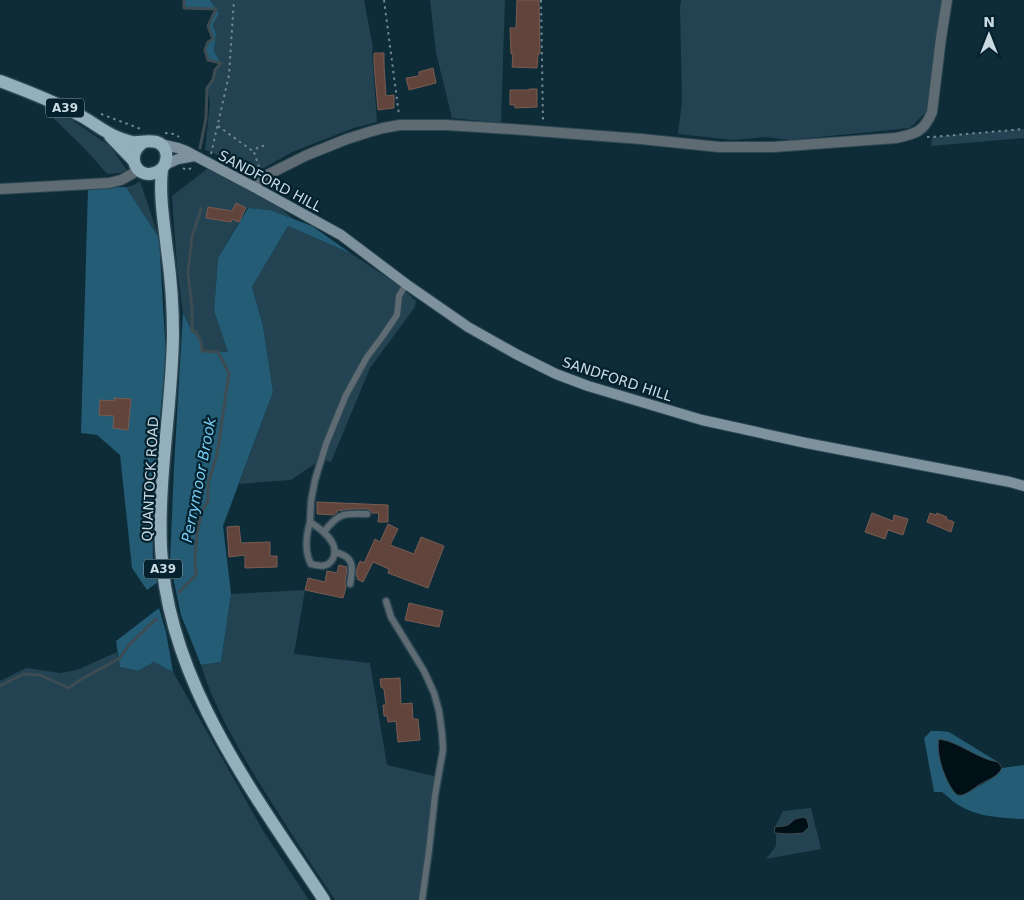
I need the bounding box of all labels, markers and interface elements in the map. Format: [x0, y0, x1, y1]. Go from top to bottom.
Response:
north arrow [964, 10, 1014, 60]
text: N [983, 14, 995, 30]
road number: A39 [46, 99, 84, 118]
street label: SANDFORD HILL [216, 147, 324, 215]
street label: SANDFORD HILL [560, 354, 674, 404]
water label: Perrymoor Brook [178, 415, 220, 544]
street label: QUANTOCK ROAD [139, 416, 161, 542]
road number: A39 [144, 560, 182, 578]

